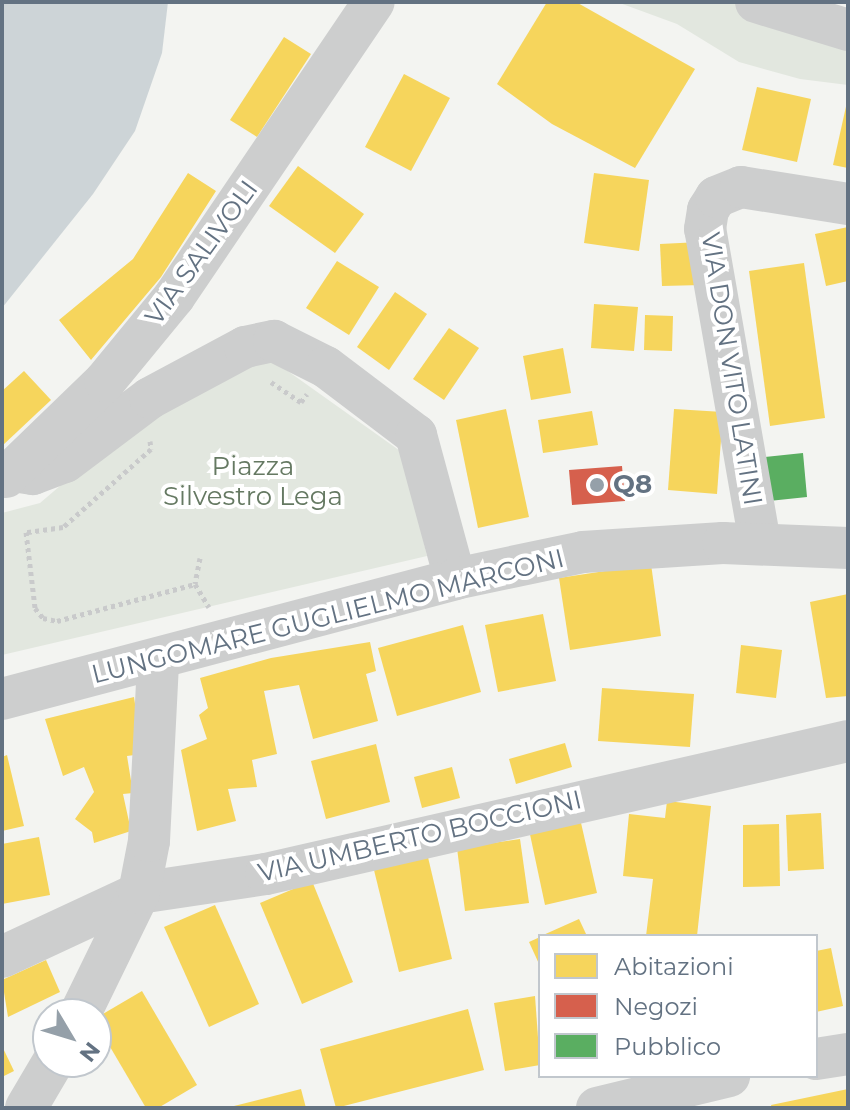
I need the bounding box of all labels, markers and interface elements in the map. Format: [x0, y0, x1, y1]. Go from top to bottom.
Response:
street label: VIA SALIVOLI [139, 175, 265, 331]
street label: VIA DON VITO LATINI [694, 230, 768, 508]
park label: Piazza Silvestro Lega [163, 451, 343, 512]
place label: Q8 [613, 469, 652, 501]
marker: Q8 [588, 476, 606, 494]
street label: LUNGOMARE GUGLIELMO MARCONI [89, 543, 567, 691]
street label: VIA UMBERTO BOCCIONI [255, 785, 585, 889]
legend [538, 934, 818, 1078]
text: Abitazioni [614, 952, 734, 981]
text: Negozi [614, 992, 698, 1021]
north arrow [32, 998, 112, 1078]
text: Pubblico [614, 1032, 721, 1061]
text: N [74, 1037, 106, 1067]

